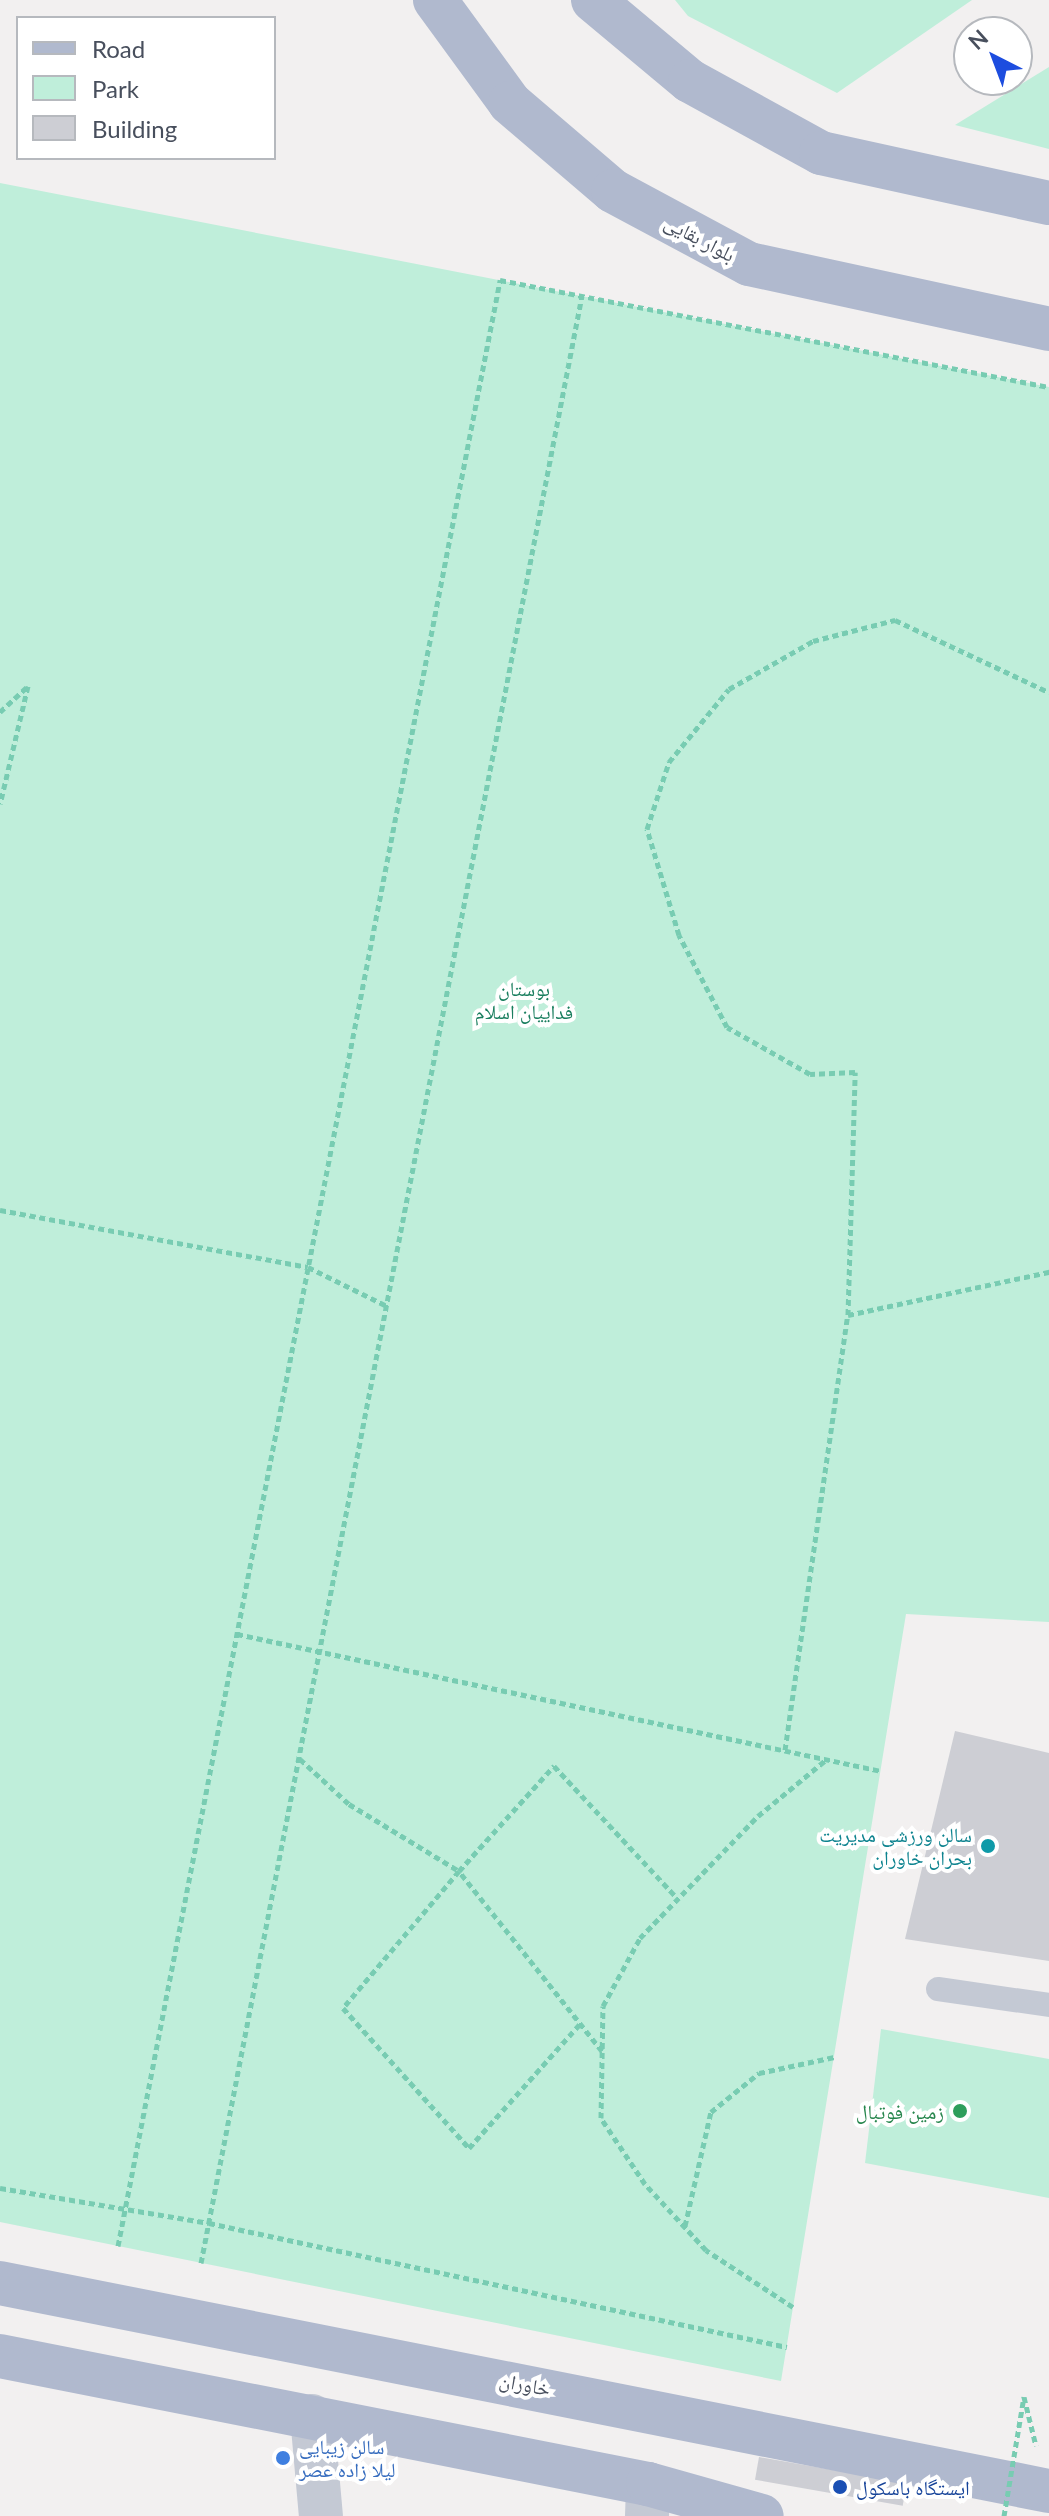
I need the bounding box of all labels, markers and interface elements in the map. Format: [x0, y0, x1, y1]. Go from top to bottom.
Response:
legend [16, 16, 276, 160]
north arrow [953, 16, 1033, 96]
text: N [963, 24, 993, 55]
text: Road [92, 34, 145, 63]
text: Park [92, 74, 139, 103]
text: Building [92, 114, 177, 143]
street label: بلوار بقایی [661, 210, 739, 266]
park label: بوستان فداییان اسلام [475, 977, 573, 1024]
place label: سالن ورزشی مدیریت بحران خاوران [819, 1822, 972, 1869]
marker: سالن ورزشی مدیریت بحران خاوران [979, 1837, 997, 1855]
place label: زمین فوتبال [856, 2099, 944, 2123]
marker: زمین فوتبال [951, 2102, 969, 2120]
street label: خاوران [498, 2367, 552, 2401]
place label: سالن زیبایی لیلا زاده عصر [299, 2434, 396, 2481]
marker: سالن زیبایی لیلا زاده عصر [274, 2449, 292, 2467]
place label: ایستگاه باسکول [856, 2475, 970, 2499]
marker: ایستگاه باسکول [831, 2478, 849, 2496]

